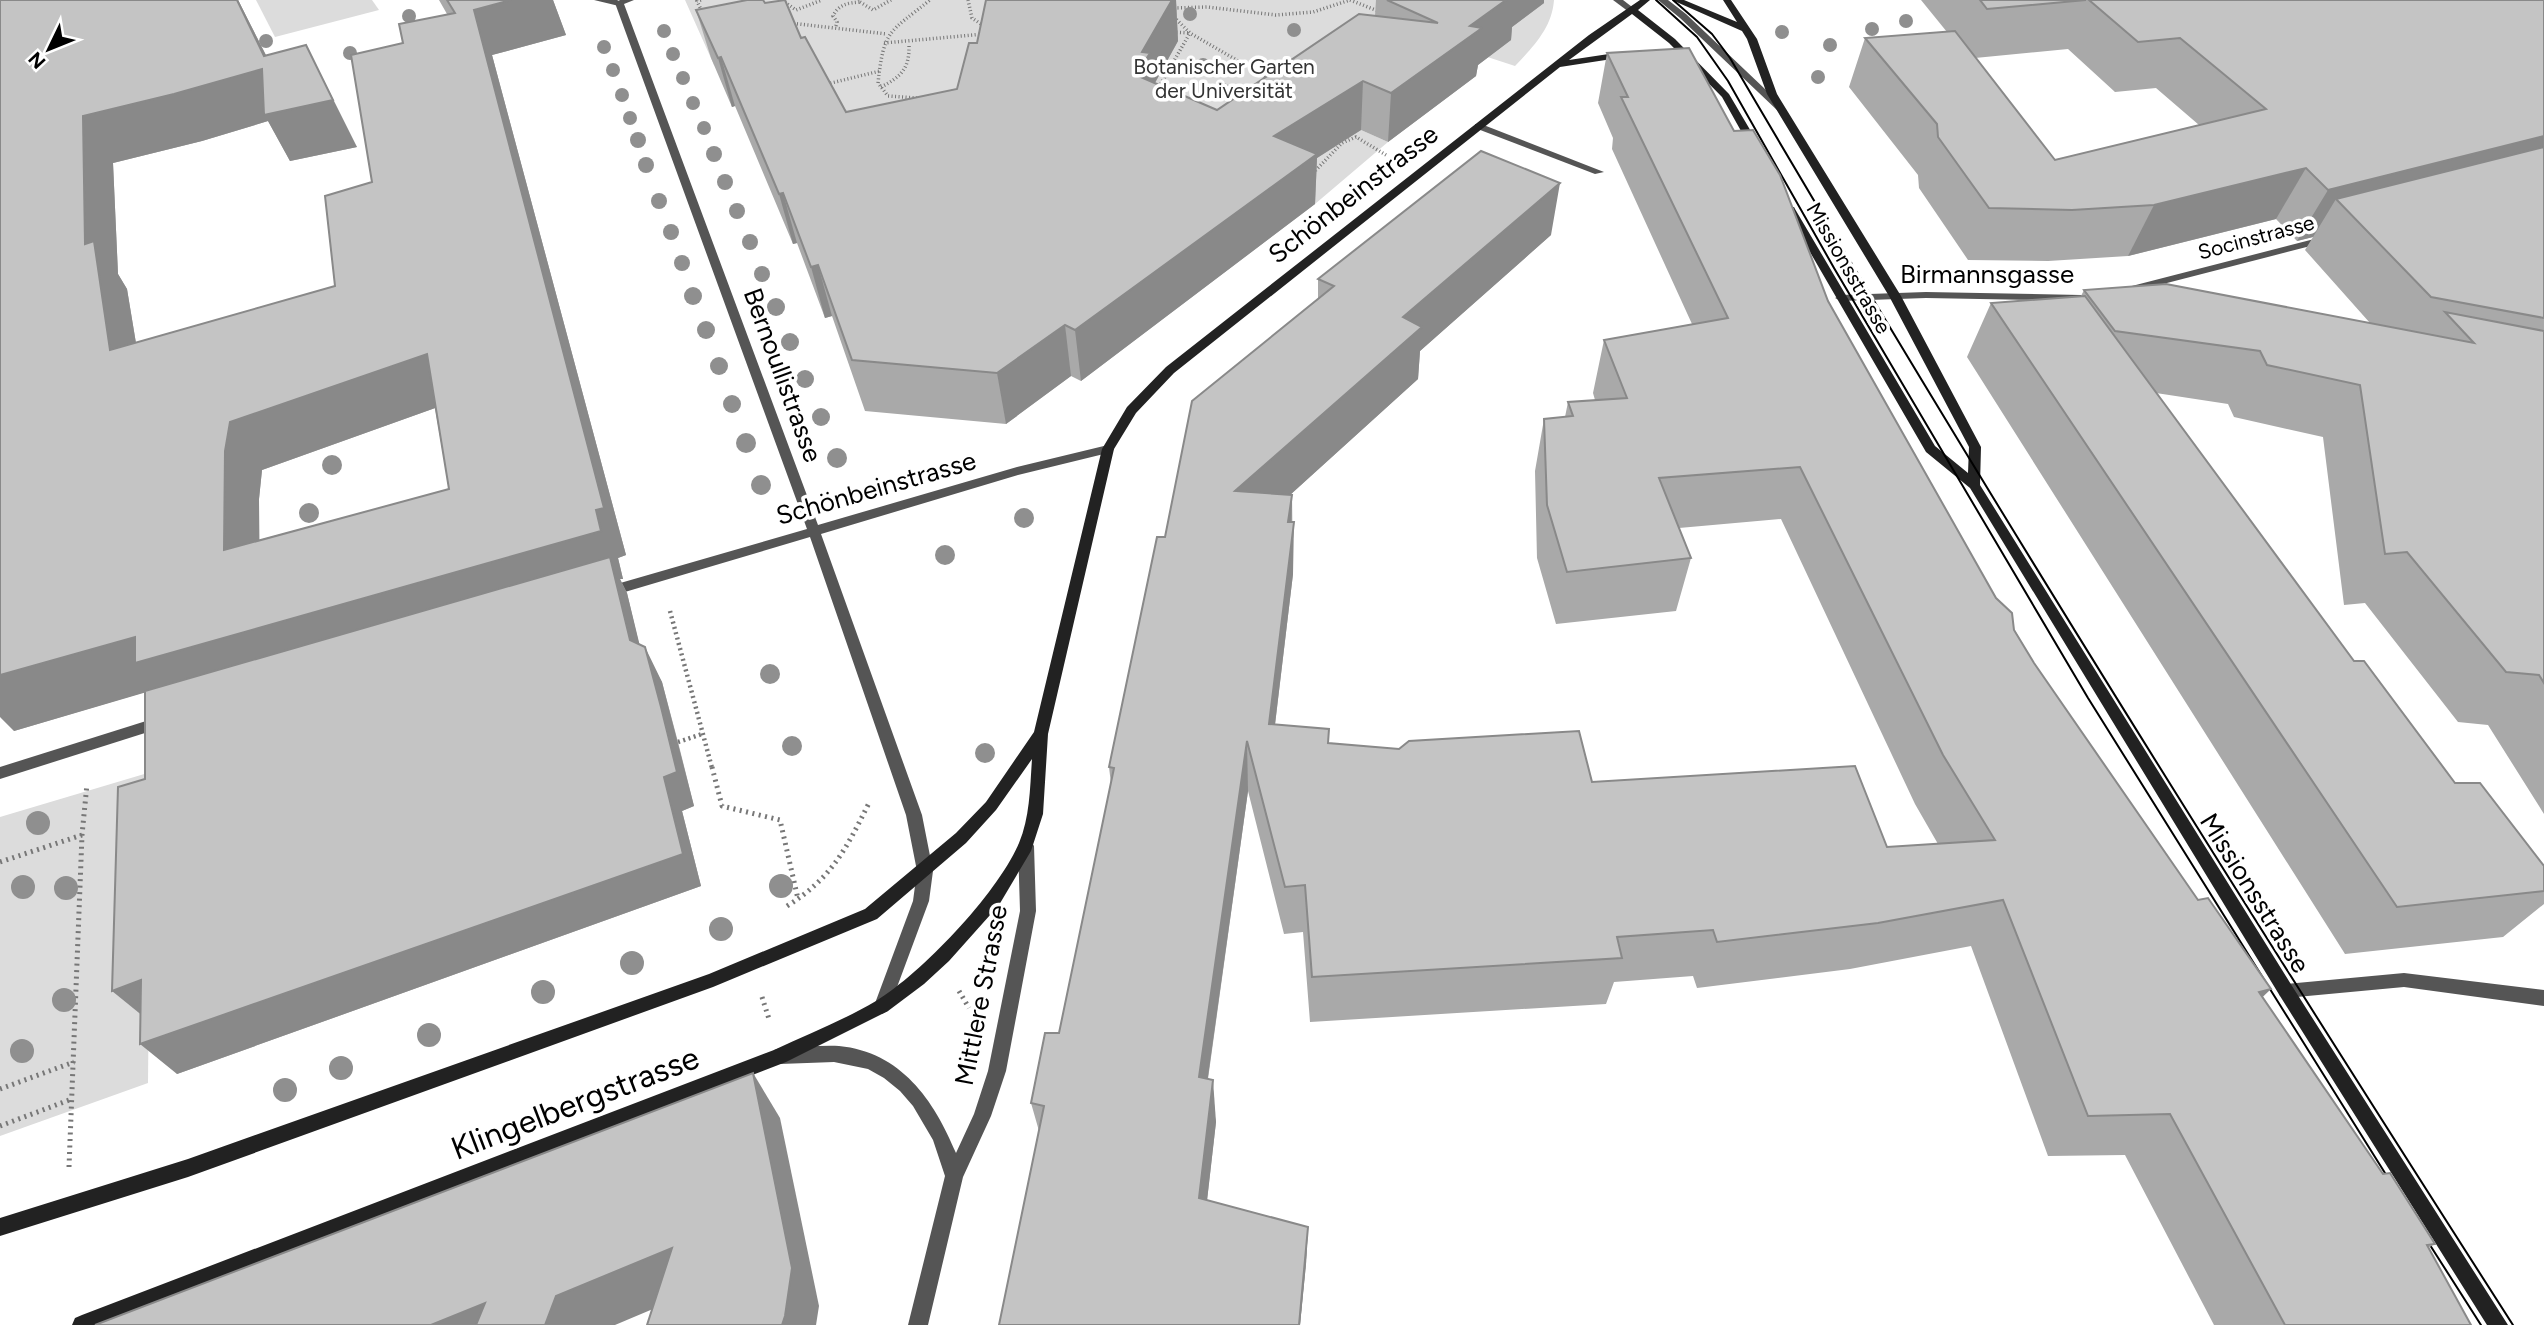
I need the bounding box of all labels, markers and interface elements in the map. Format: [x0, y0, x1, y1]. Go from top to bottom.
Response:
north arrow [14, 14, 84, 84]
text: N [24, 47, 50, 73]
park label: Botanischer Garten der Universität [1133, 54, 1315, 103]
street label: Schönbeinstrasse [1262, 118, 1444, 270]
street label: Missionsstrasse [1801, 198, 1897, 338]
street label: Socinstrasse [2195, 209, 2317, 265]
street label: Birmannsgasse [1900, 258, 2074, 290]
street label: Bernoullistrasse [737, 284, 829, 466]
street label: Schönbeinstrasse [772, 444, 980, 532]
street label: Missionsstrasse [2193, 807, 2317, 979]
street label: Mittlere Strasse [948, 902, 1014, 1088]
street label: Klingelbergstrasse [446, 1038, 704, 1168]

